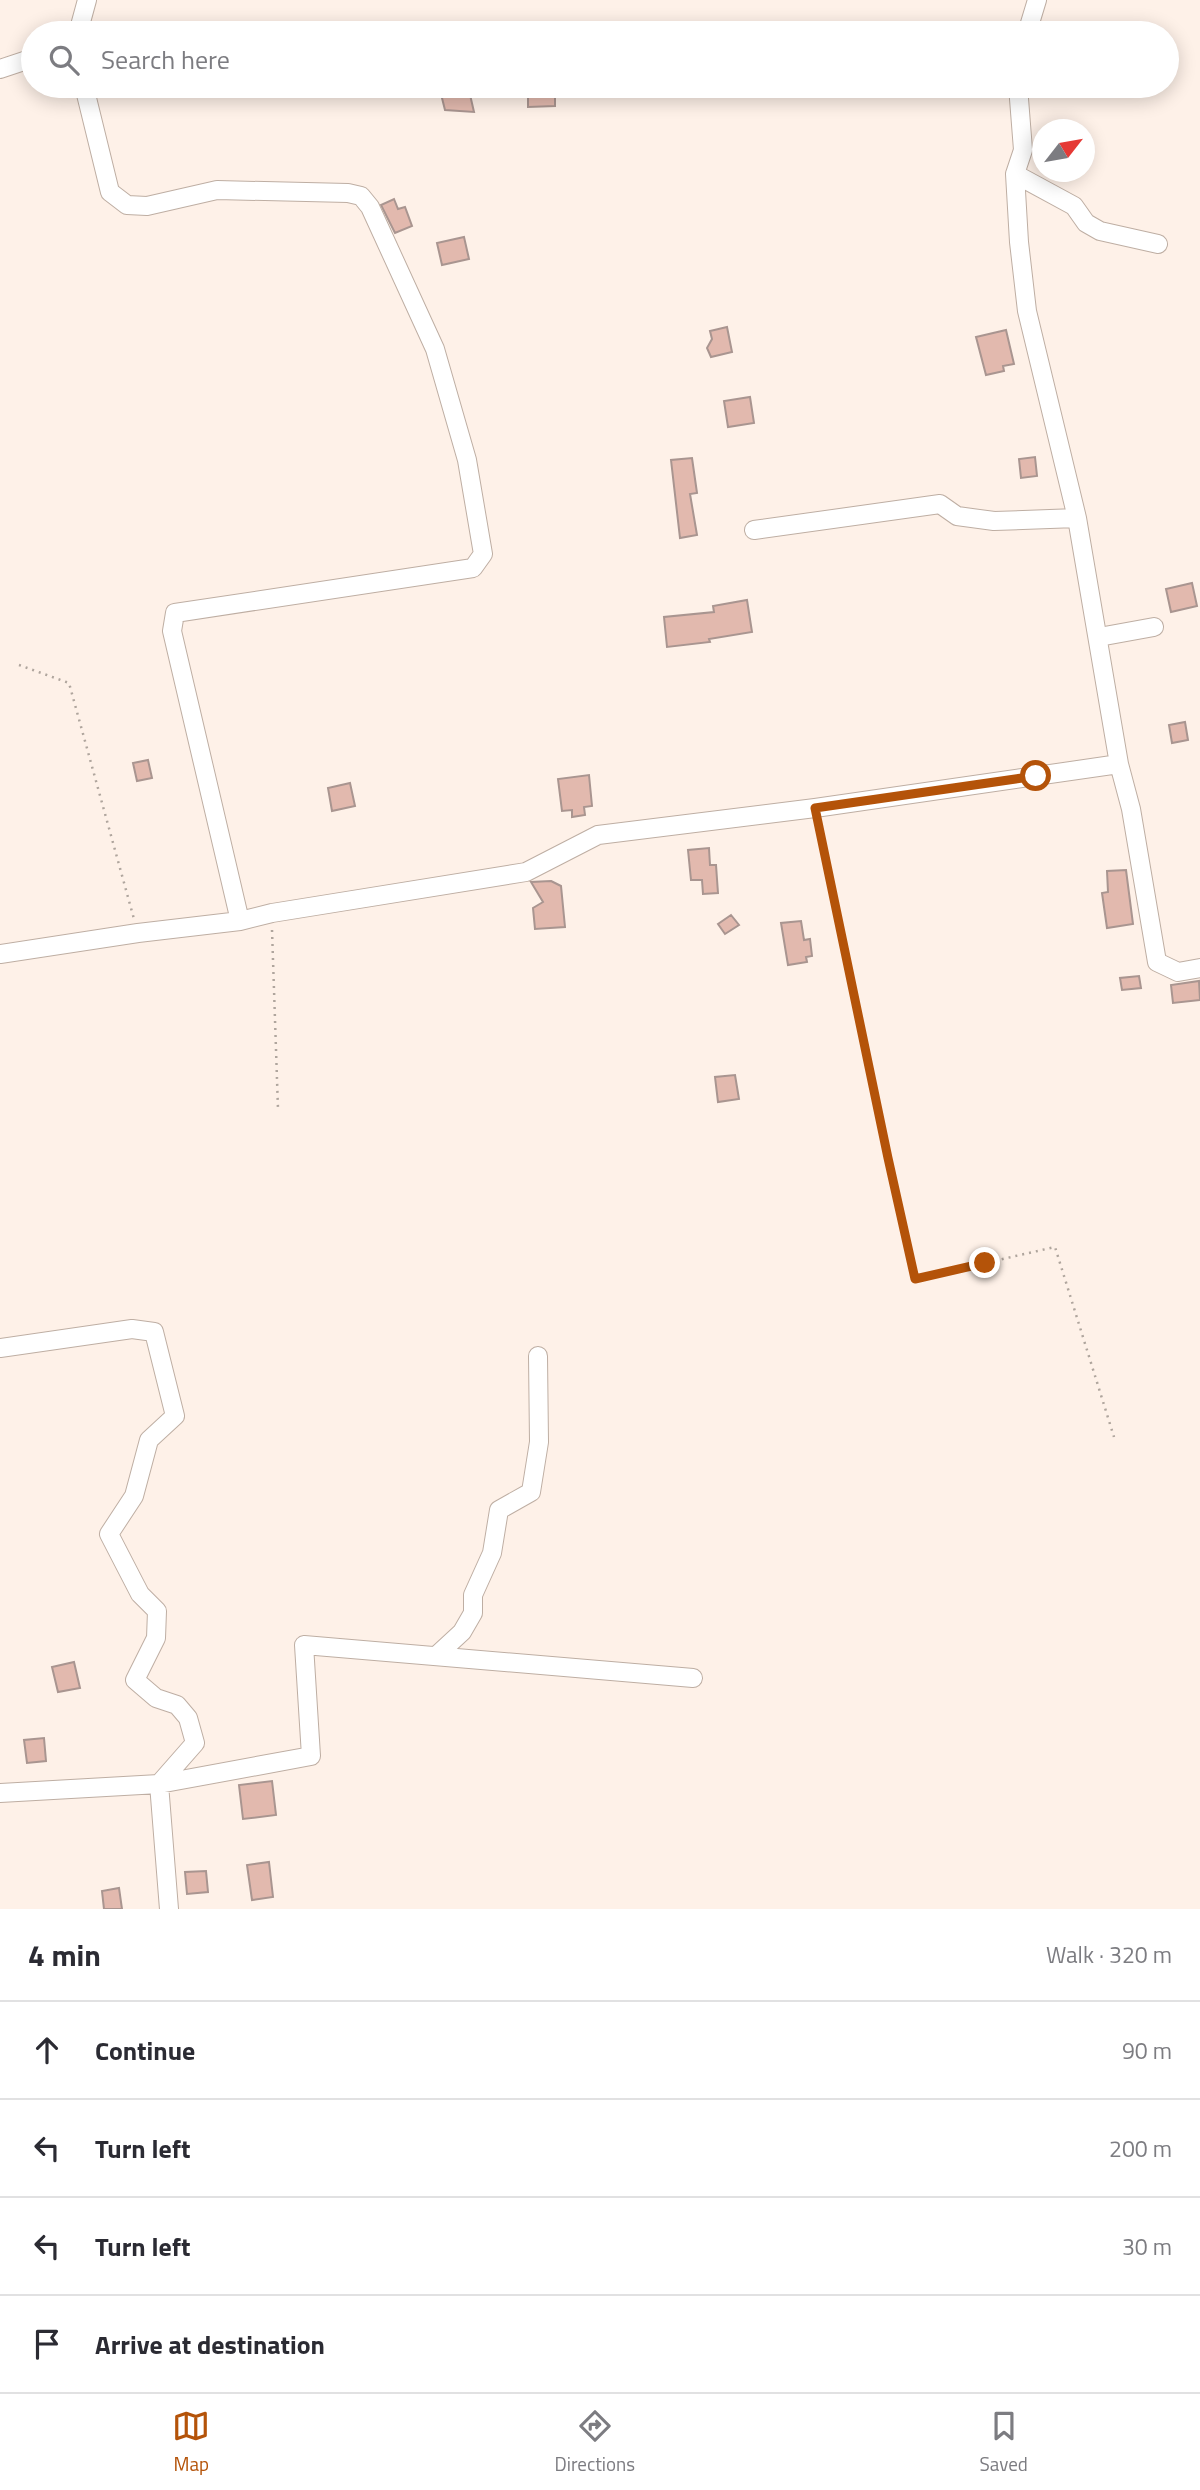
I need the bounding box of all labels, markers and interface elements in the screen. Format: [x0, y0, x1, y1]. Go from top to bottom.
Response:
search box [21, 21, 1179, 98]
text: Search here [101, 40, 230, 79]
icon: search [45, 41, 83, 79]
north arrow [1032, 119, 1095, 182]
route start [1020, 760, 1051, 791]
route end [969, 1247, 1000, 1278]
text: 4 min [28, 1932, 101, 1978]
text: Walk · 320 m [1046, 1937, 1172, 1972]
icon: ahead [28, 2031, 66, 2069]
text: Continue [95, 2031, 195, 2070]
text: 90 m [1122, 2033, 1172, 2068]
icon: left [28, 2129, 66, 2167]
text: Turn left [95, 2129, 190, 2168]
text: 200 m [1109, 2131, 1172, 2166]
icon: left [28, 2227, 66, 2265]
text: Turn left [95, 2227, 190, 2266]
text: 30 m [1122, 2229, 1172, 2264]
icon: arrive [28, 2325, 66, 2363]
text: Arrive at destination [95, 2325, 325, 2364]
tab: Map [172, 2407, 210, 2478]
tab: Directions [555, 2407, 635, 2478]
tab: Saved [979, 2407, 1028, 2478]

